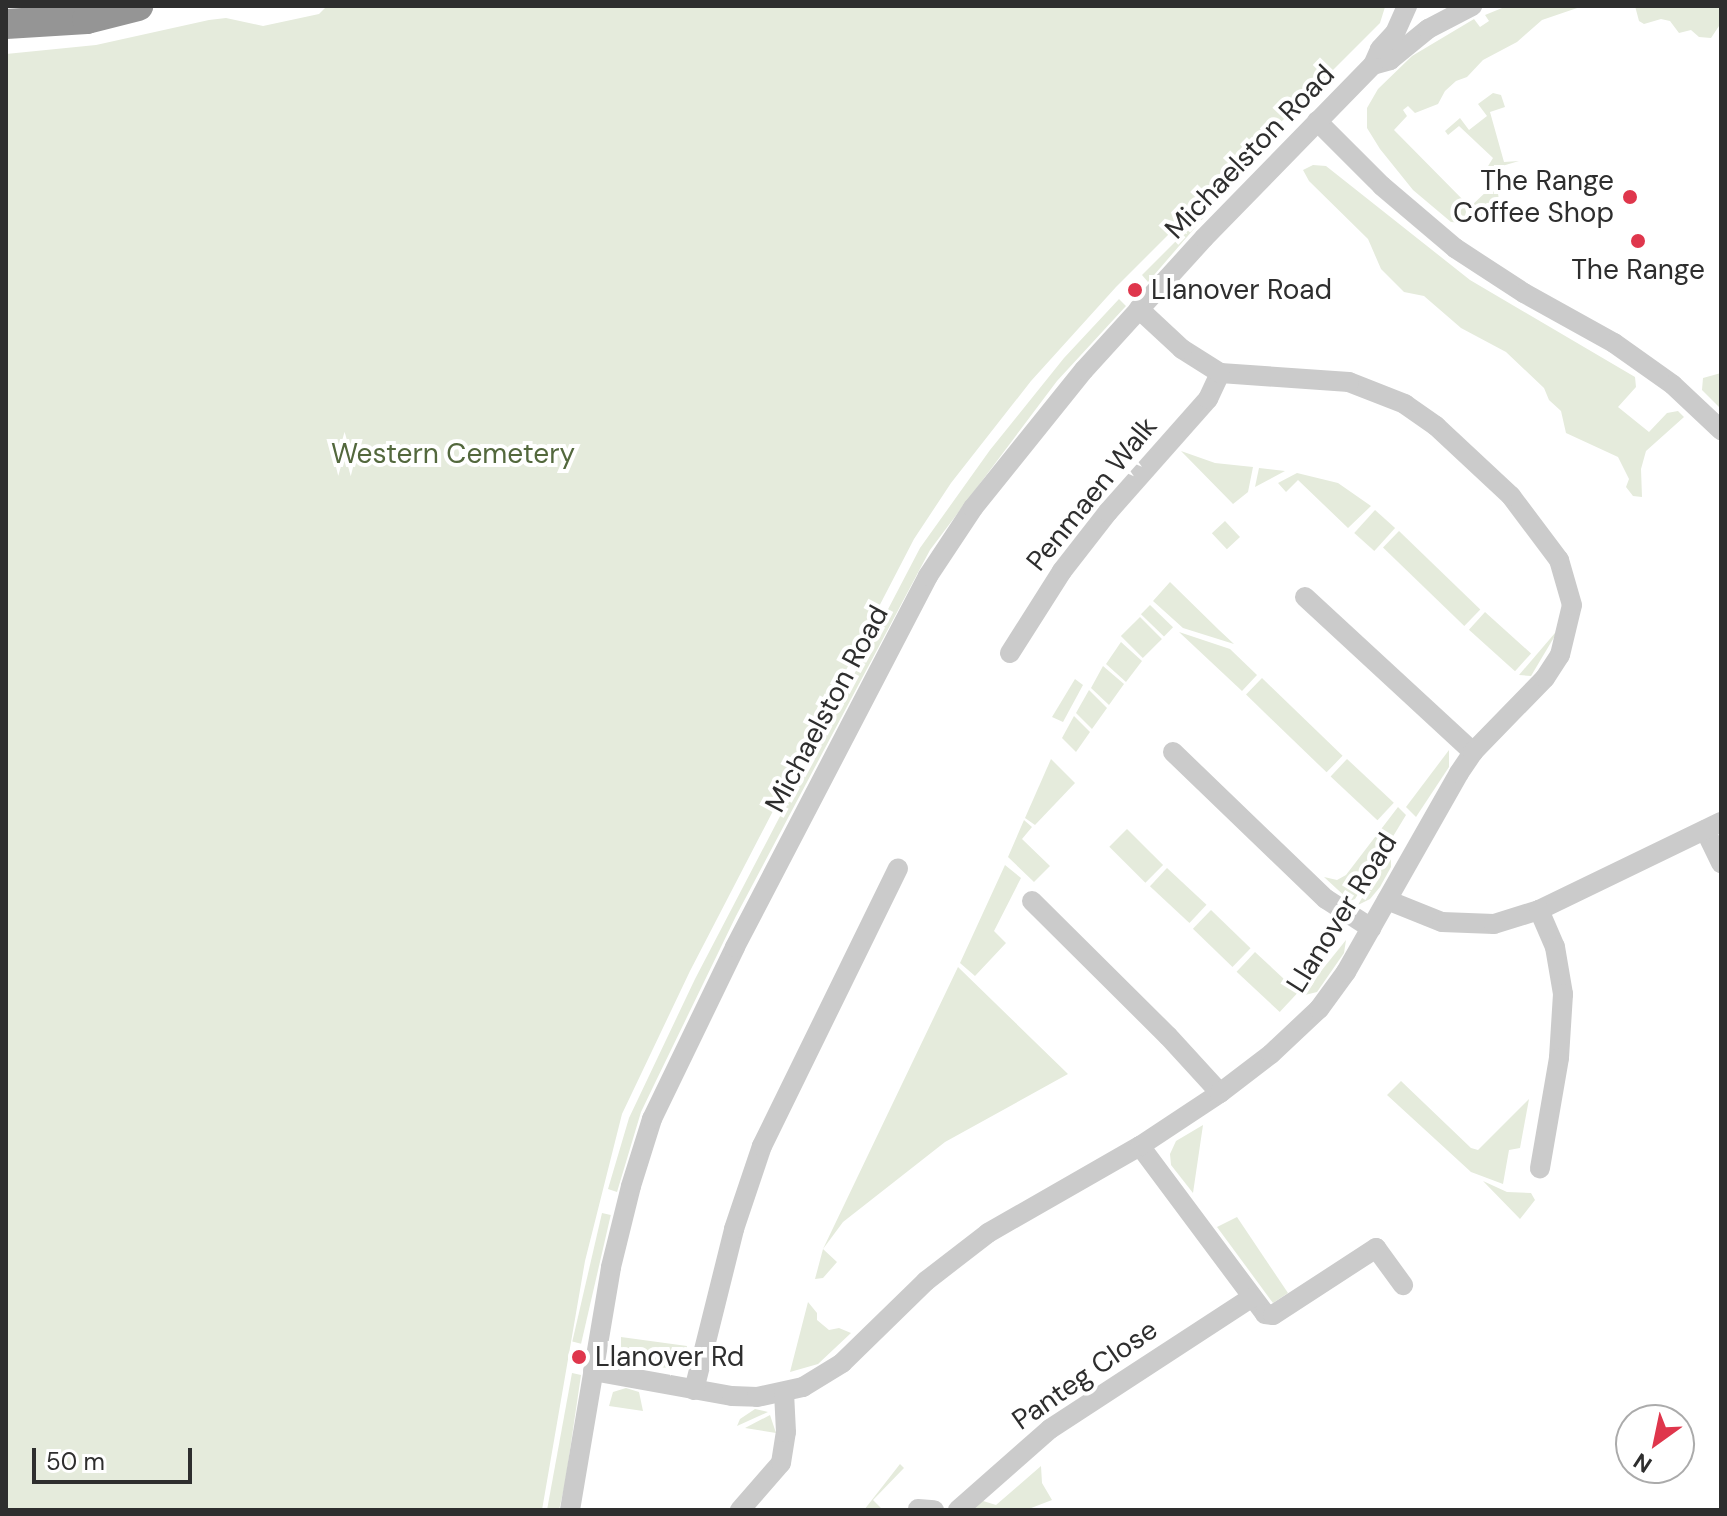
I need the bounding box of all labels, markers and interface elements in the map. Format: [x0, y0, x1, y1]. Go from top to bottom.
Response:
street label: Michaelston Road [1158, 58, 1342, 246]
place label: The Range Coffee Shop [1453, 164, 1614, 230]
marker: The Range Coffee Shop [1621, 188, 1639, 206]
marker: The Range [1629, 232, 1647, 250]
place label: The Range [1571, 253, 1705, 287]
place label: Llanover Road [1151, 273, 1332, 307]
marker: Llanover Road [1126, 281, 1144, 299]
street label: Penmaen Walk [1020, 410, 1164, 578]
park label: Western Cemetery [331, 437, 575, 471]
street label: Michaelston Road [758, 600, 896, 818]
street label: Llanover Road [1280, 827, 1404, 999]
street label: Panteg Close [1006, 1313, 1164, 1437]
place label: Llanover Rd [595, 1340, 744, 1374]
marker: Llanover Rd [570, 1348, 588, 1366]
north arrow [1615, 1404, 1695, 1484]
scale bar [36, 1432, 196, 1482]
text: 50 m [46, 1446, 105, 1477]
text: N [1628, 1446, 1657, 1479]

